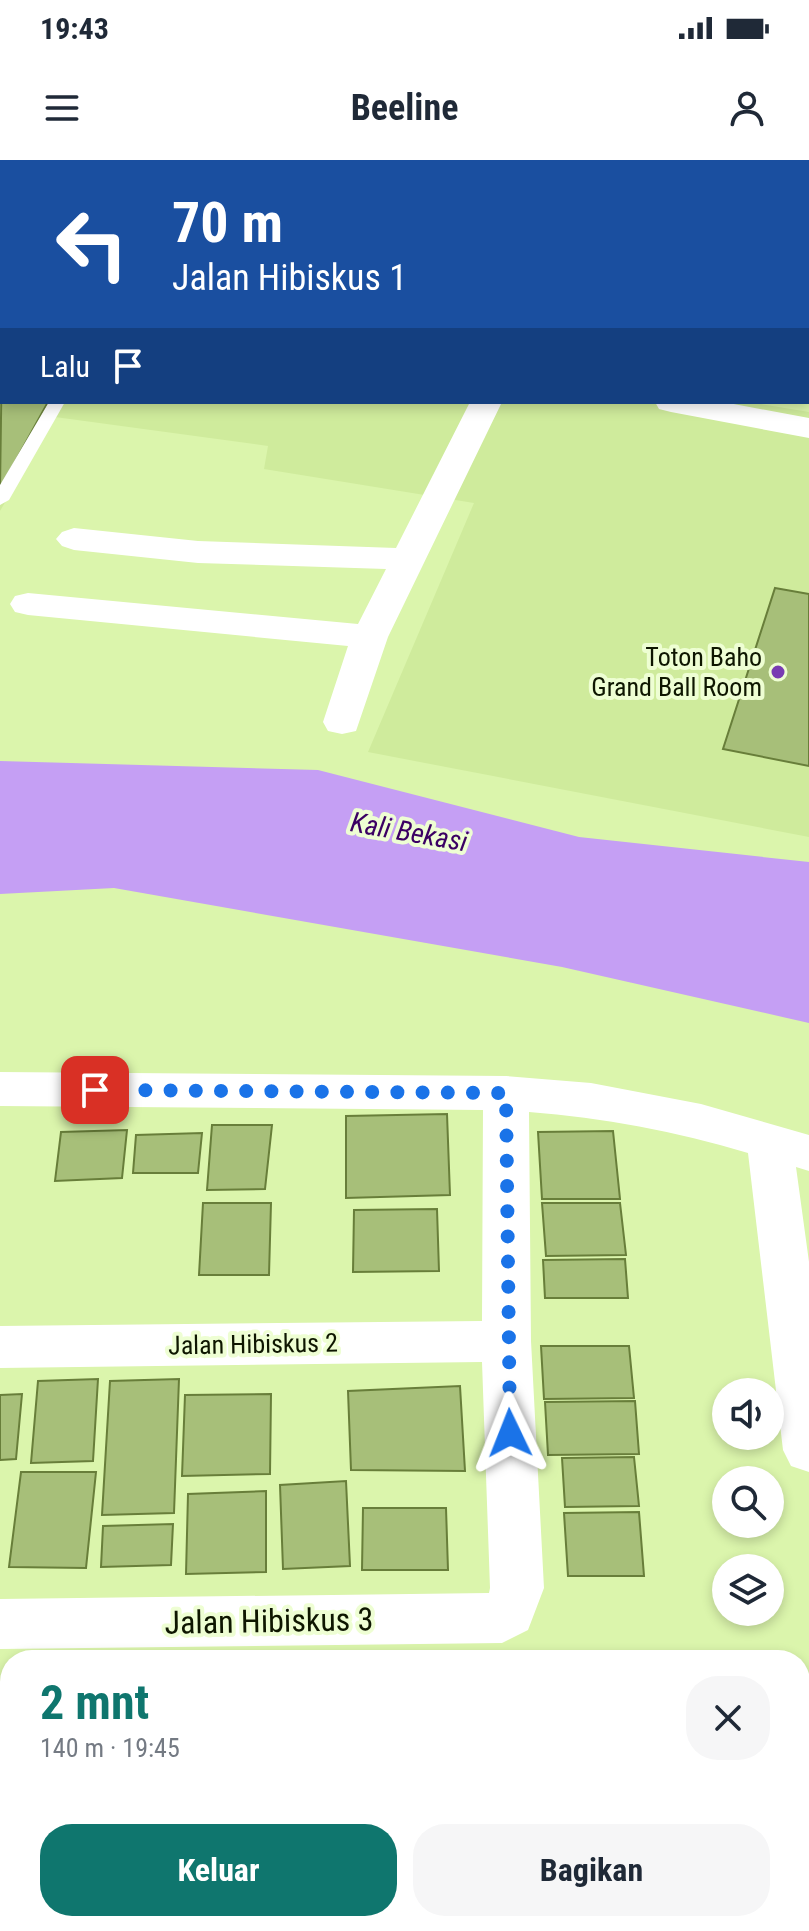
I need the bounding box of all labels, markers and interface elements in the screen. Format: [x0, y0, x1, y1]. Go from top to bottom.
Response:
text: 19:43 [40, 11, 109, 46]
icon: menu [40, 86, 84, 130]
icon: person [725, 86, 769, 130]
text: Beeline [351, 87, 458, 129]
text: 70 m [172, 190, 283, 256]
icon: left [40, 192, 144, 296]
text: Jalan Hibiskus 1 [172, 257, 407, 299]
icon: arrive [106, 344, 150, 388]
text: Lalu [40, 349, 90, 384]
place label: Toton Baho Grand Ball Room [591, 642, 762, 702]
marker: Toton Baho Grand Ball Room [769, 663, 787, 681]
water label: Kali Bekasi [348, 805, 471, 859]
pin [61, 1056, 129, 1124]
icon: arrive [73, 1068, 117, 1112]
street label: Jalan Hibiskus 2 [168, 1328, 338, 1360]
map controls [712, 1378, 784, 1626]
button: sound [712, 1378, 784, 1450]
position arrow [468, 1391, 552, 1475]
button: search [712, 1466, 784, 1538]
button: layers [712, 1554, 784, 1626]
street label: Jalan Hibiskus 3 [164, 1600, 374, 1642]
text: 2 mnt [40, 1674, 149, 1731]
button: close [686, 1676, 770, 1760]
text: 140 m · 19:45 [40, 1733, 180, 1763]
button: Keluar [40, 1824, 397, 1916]
button: Bagikan [413, 1824, 770, 1916]

